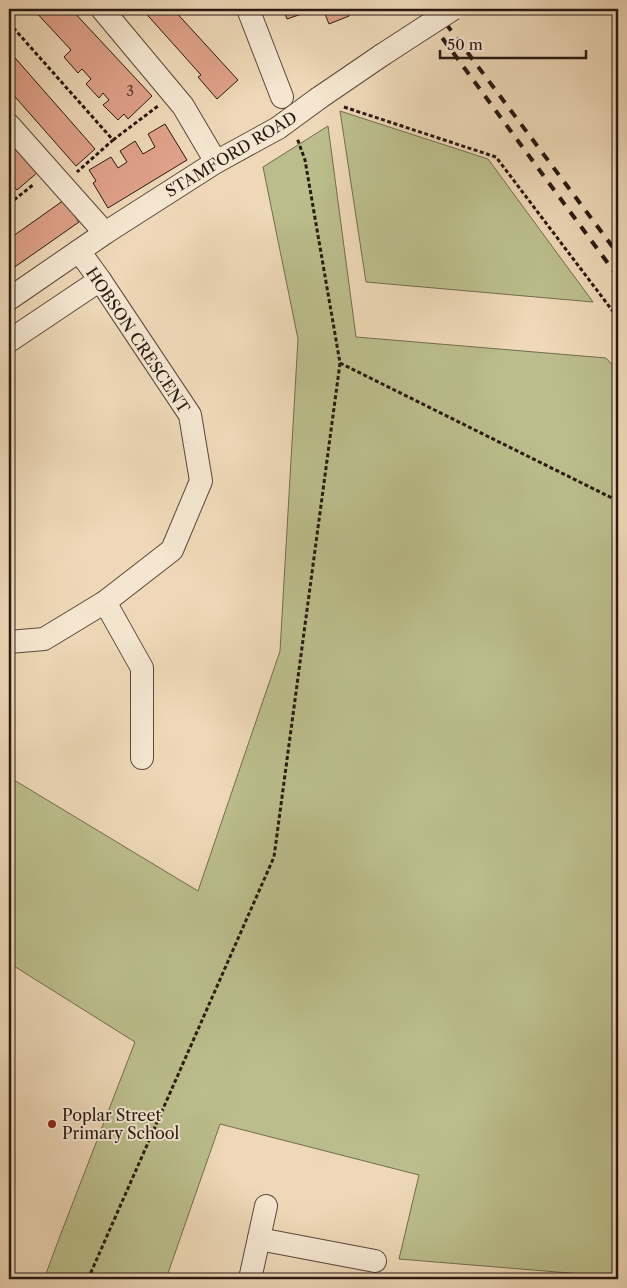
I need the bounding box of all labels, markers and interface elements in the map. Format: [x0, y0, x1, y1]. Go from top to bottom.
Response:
scale bar [440, 28, 586, 60]
text: 50 m [447, 35, 483, 54]
house number: 3 [126, 82, 134, 100]
street label: STAMFORD ROAD [162, 107, 300, 201]
street label: HOBSON CRESCENT [82, 263, 194, 417]
place label: Poplar Street Primary School [62, 1105, 180, 1143]
marker: Poplar Street Primary School [46, 1118, 58, 1130]

